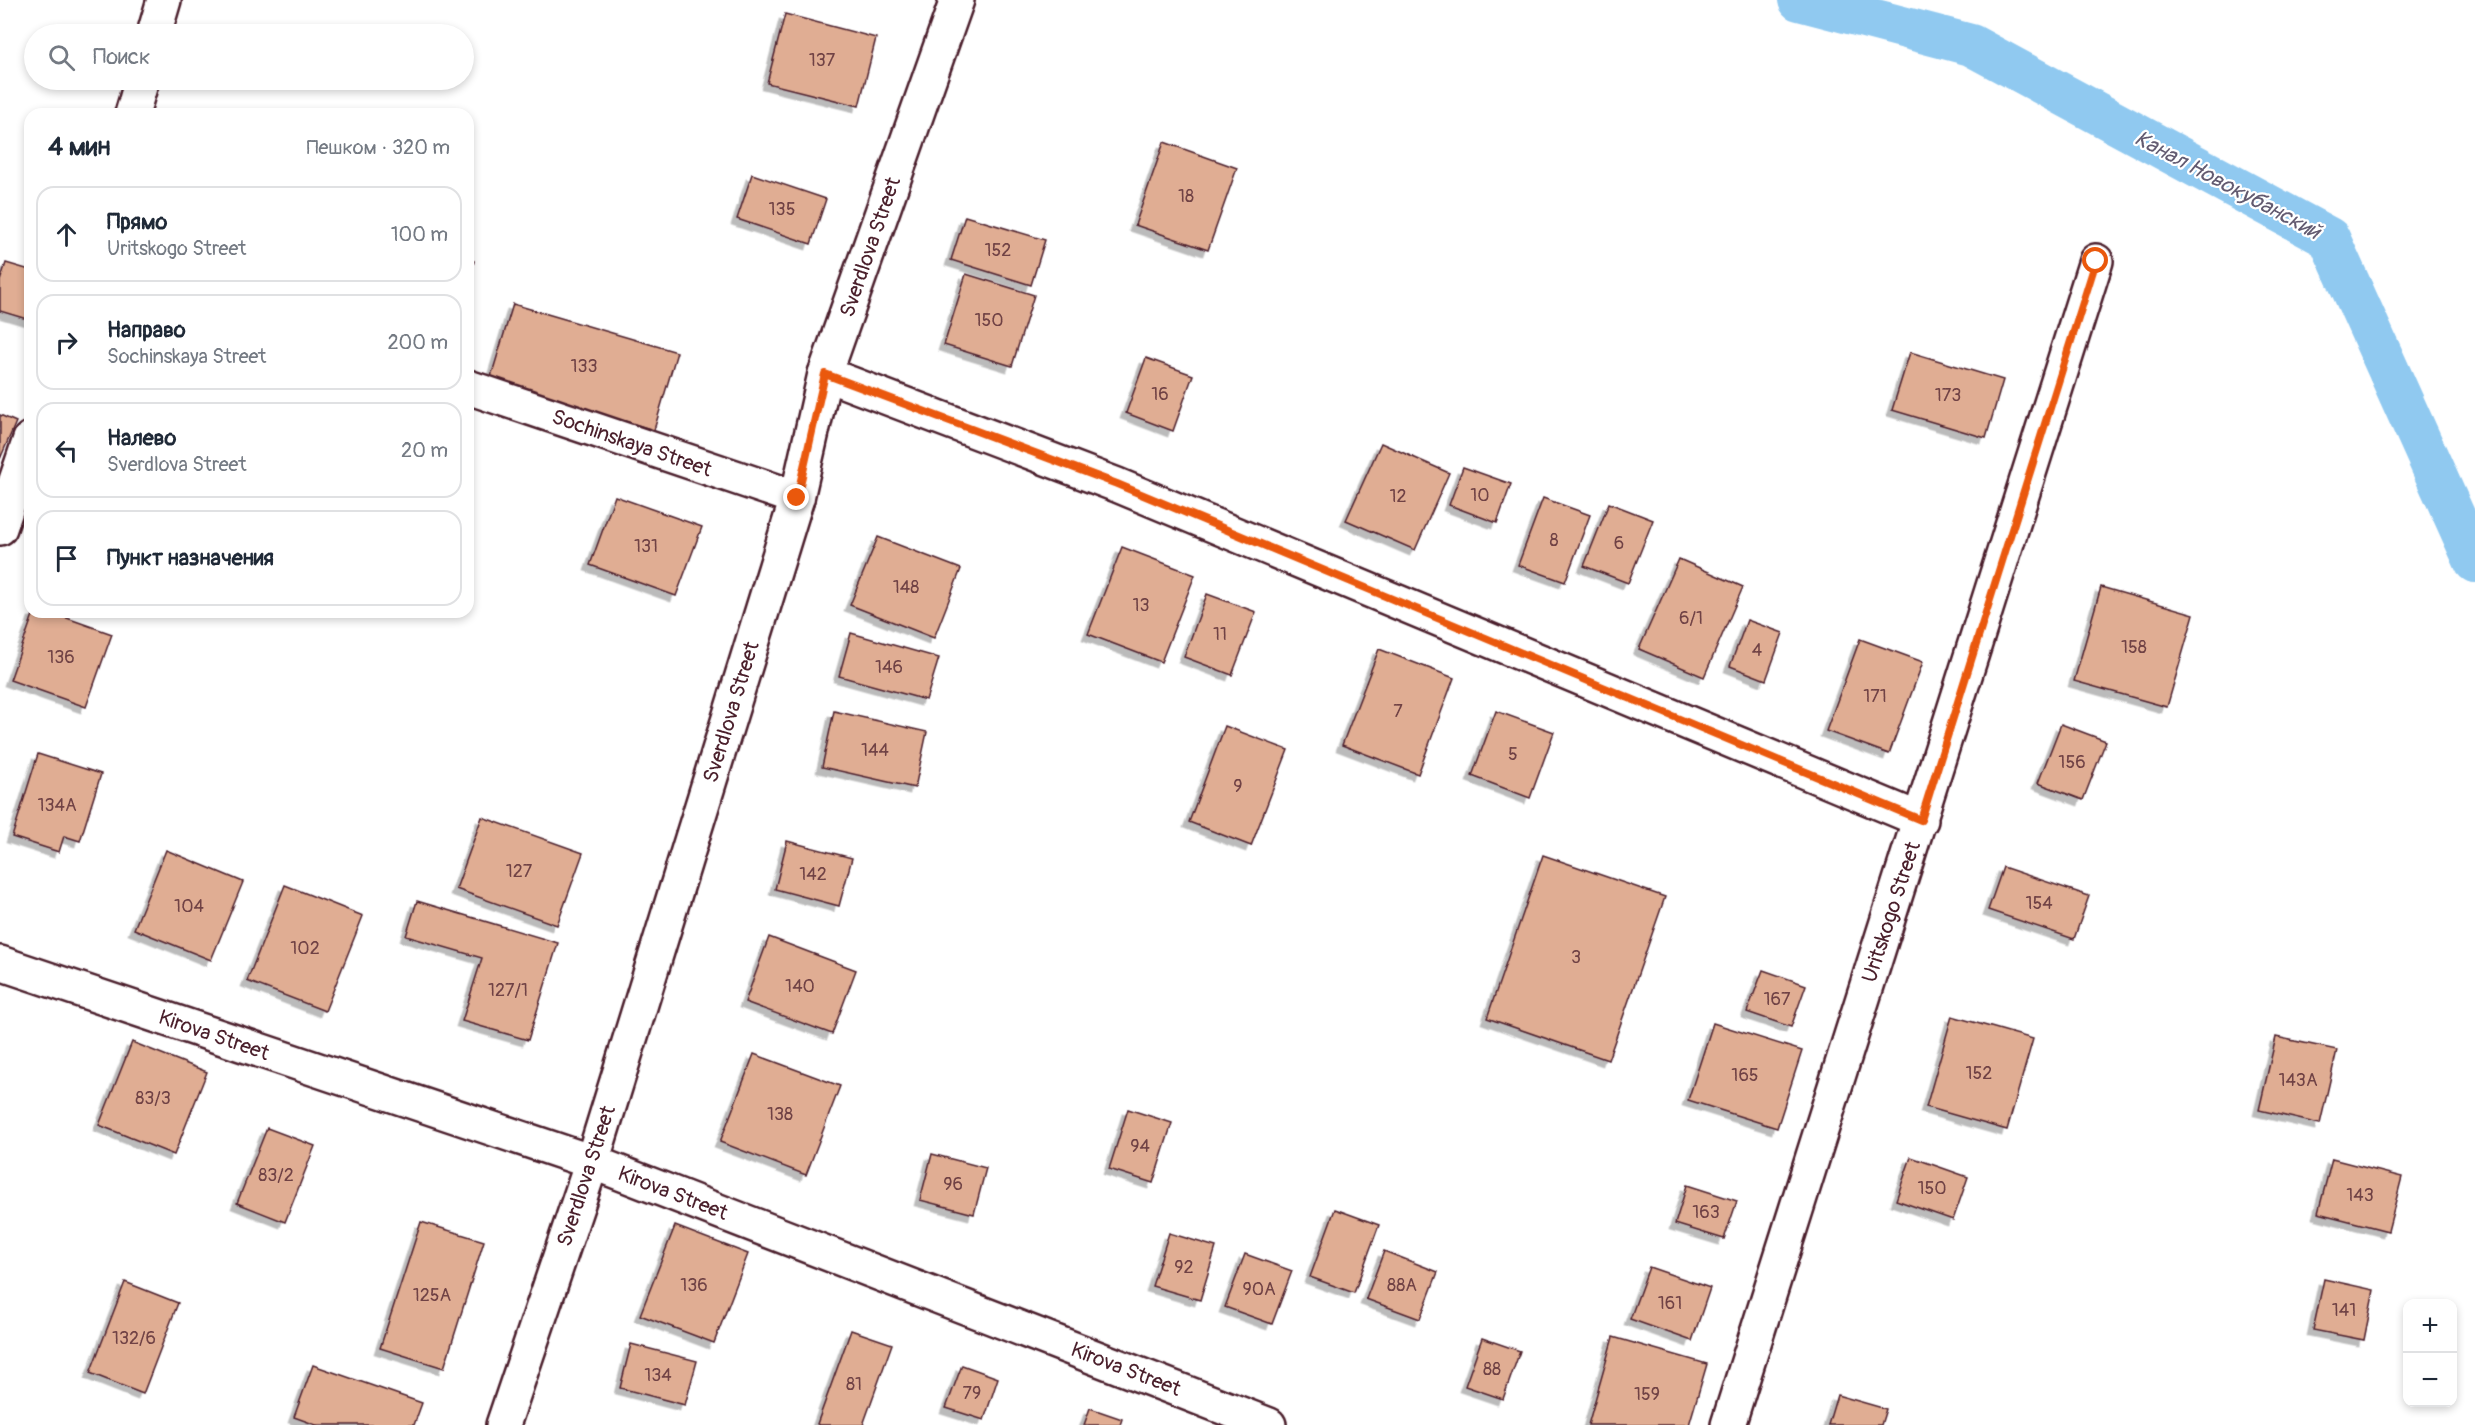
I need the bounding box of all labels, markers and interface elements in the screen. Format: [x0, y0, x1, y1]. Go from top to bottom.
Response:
search box [24, 24, 474, 90]
icon: search [45, 41, 78, 74]
text: Поиск [93, 43, 150, 71]
house number: 137 [809, 49, 836, 72]
water label: Канал Новокубанский [2130, 124, 2327, 247]
text: 4 мин [48, 131, 110, 163]
text: Пешком · 320 m [307, 135, 450, 160]
street label: Sverdlova Street [834, 173, 907, 321]
house number: 18 [1178, 185, 1194, 208]
house number: 135 [769, 198, 795, 221]
text: Прямо [107, 208, 167, 236]
icon: ahead [50, 218, 83, 251]
text: 100 m [391, 222, 448, 247]
text: Uritskogo Street [107, 236, 246, 261]
house number: 152 [985, 239, 1011, 262]
route start [2082, 247, 2108, 273]
house number: 150 [974, 309, 1004, 332]
text: Направо [107, 316, 186, 344]
icon: right [50, 326, 83, 359]
text: 200 m [387, 330, 448, 355]
text: Sochinskaya Street [107, 344, 266, 369]
house number: 133 [570, 355, 598, 378]
house number: 16 [1151, 383, 1169, 406]
house number: 173 [1935, 384, 1961, 407]
street label: Sochinskaya Street [548, 403, 716, 484]
text: Налево [107, 424, 176, 452]
icon: left [50, 434, 83, 467]
text: 20 m [401, 438, 448, 463]
text: Sverdlova Street [107, 452, 246, 477]
route end [783, 484, 809, 510]
house number: 10 [1470, 484, 1490, 507]
house number: 12 [1389, 485, 1407, 508]
house number: 8 [1549, 529, 1559, 552]
house number: 6 [1614, 532, 1624, 555]
house number: 131 [634, 535, 658, 558]
icon: arrive [50, 542, 83, 575]
text: Пункт назначения [107, 544, 274, 572]
house number: 148 [893, 576, 919, 599]
house number: 13 [1132, 594, 1150, 617]
house number: 6/1 [1679, 607, 1703, 630]
house number: 11 [1213, 623, 1227, 646]
house number: 158 [2121, 636, 2147, 659]
street label: Sverdlova Street [697, 638, 766, 786]
house number: 4 [1752, 639, 1763, 662]
house number: 136 [47, 646, 75, 669]
house number: 146 [875, 656, 903, 679]
house number: 171 [1863, 685, 1887, 708]
house number: 7 [1393, 700, 1403, 723]
house number: 144 [861, 739, 890, 762]
house number: 5 [1508, 743, 1518, 766]
house number: 156 [2058, 751, 2086, 774]
house number: 9 [1233, 775, 1243, 798]
house number: 134А [37, 794, 77, 817]
street label: Uritskogo Street [1856, 838, 1927, 986]
house number: 127 [506, 860, 533, 883]
house number: 142 [799, 863, 827, 886]
house number: 154 [2025, 892, 2053, 915]
house number: 104 [174, 895, 204, 918]
house number: 102 [290, 937, 320, 960]
house number: 3 [1571, 946, 1581, 969]
house number: 140 [785, 975, 815, 998]
house number: 127/1 [488, 979, 528, 1002]
house number: 167 [1764, 988, 1791, 1011]
street label: Kirova Street [155, 1004, 273, 1067]
house number: 152 [1966, 1062, 1992, 1085]
house number: 165 [1731, 1064, 1759, 1087]
house number: 143А [2278, 1069, 2318, 1092]
house number: 83/3 [135, 1087, 171, 1110]
street label: Sverdlova Street [551, 1102, 622, 1250]
house number: 138 [767, 1103, 793, 1126]
house number: 94 [1130, 1135, 1150, 1158]
street label: Kirova Street [614, 1160, 732, 1227]
house number: 83/2 [258, 1164, 294, 1187]
house number: 96 [943, 1173, 963, 1196]
house number: 150 [1917, 1177, 1947, 1200]
house number: 143 [2346, 1184, 2374, 1207]
house number: 163 [1692, 1201, 1720, 1224]
house number: 92 [1174, 1256, 1194, 1279]
house number: 136 [680, 1274, 708, 1297]
house number: 88А [1387, 1274, 1417, 1297]
house number: 90А [1242, 1278, 1276, 1301]
house number: 125А [413, 1284, 452, 1307]
house number: 161 [1658, 1292, 1682, 1315]
house number: 141 [2332, 1299, 2356, 1322]
map controls [2403, 1299, 2457, 1407]
button: + [2403, 1299, 2457, 1353]
house number: 132/6 [112, 1327, 156, 1350]
street label: Kirova Street [1067, 1336, 1185, 1403]
button: − [2403, 1353, 2457, 1407]
house number: 88 [1483, 1358, 1501, 1381]
house number: 134 [644, 1364, 672, 1387]
house number: 81 [846, 1373, 862, 1396]
house number: 79 [963, 1382, 981, 1405]
house number: 159 [1634, 1383, 1660, 1406]

